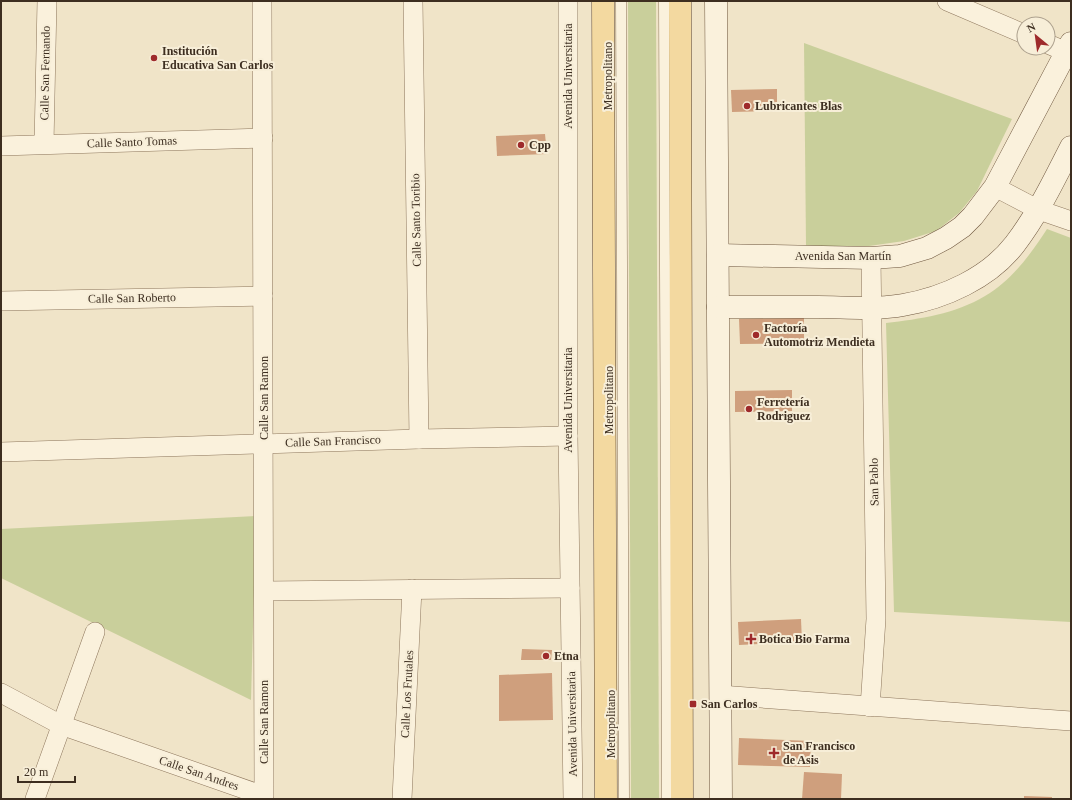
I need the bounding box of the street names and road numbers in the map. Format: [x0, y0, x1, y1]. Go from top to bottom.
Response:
street label: Avenida Universitaria [561, 23, 575, 129]
street label: Calle San Fernando [37, 26, 53, 120]
street label: Metropolitano [601, 42, 615, 110]
street label: Calle Santo Tomas [87, 133, 178, 151]
street label: Calle Santo Toribio [408, 173, 424, 267]
street label: Avenida San Martín [795, 249, 891, 263]
street label: Calle San Roberto [88, 290, 176, 306]
street label: Avenida Universitaria [561, 347, 575, 453]
street label: Calle San Ramon [257, 356, 271, 440]
street label: Metropolitano [602, 366, 616, 434]
street label: Calle San Francisco [285, 432, 381, 450]
street label: San Pablo [867, 458, 881, 506]
street label: Calle Los Frutales [398, 649, 416, 738]
street label: Avenida Universitaria [564, 671, 580, 777]
street label: Calle San Ramon [257, 680, 271, 764]
street label: Metropolitano [604, 690, 618, 758]
street label: Calle San Andres [157, 753, 241, 793]

